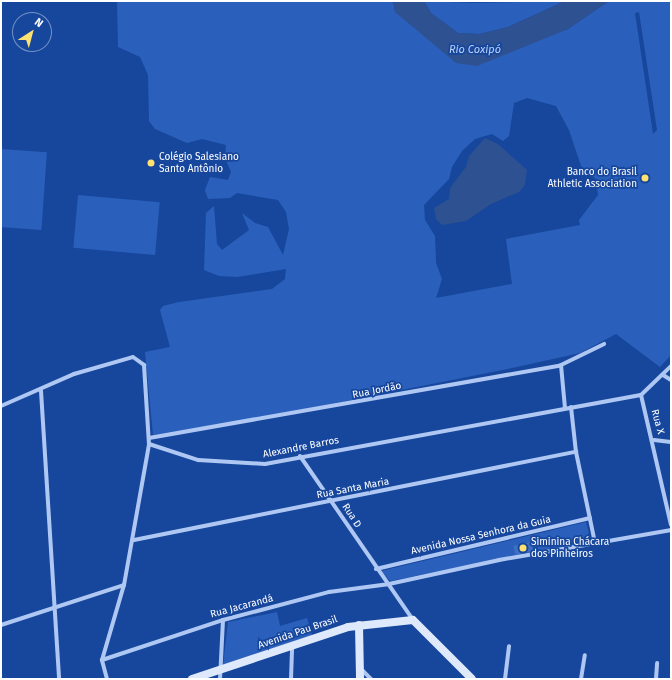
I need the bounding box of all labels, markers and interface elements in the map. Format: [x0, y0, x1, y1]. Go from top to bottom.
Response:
north arrow [12, 12, 52, 52]
text: N [32, 15, 46, 30]
water label: Rio Coxipó [449, 43, 501, 57]
place label: Colégio Salesiano Santo Antônio [159, 151, 239, 174]
marker: Colégio Salesiano Santo Antônio [146, 158, 156, 168]
place label: Banco do Brasil Athletic Association [548, 166, 637, 190]
marker: Banco do Brasil Athletic Association [640, 173, 650, 183]
street label: Rua Jordão [351, 380, 403, 402]
street label: Rua X [648, 408, 666, 436]
street label: Alexandre Barros [262, 435, 340, 461]
street label: Rua Santa Maria [316, 476, 390, 502]
street label: Rua D [339, 502, 363, 530]
street label: Avenida Nossa Senhora da Guia [410, 514, 552, 558]
place label: Siminina Chácara dos Pinheiros [531, 536, 609, 560]
marker: Siminina Chácara dos Pinheiros [518, 543, 528, 553]
street label: Rua Jacarandá [209, 593, 275, 621]
street label: Avenida Pau Brasil [257, 614, 339, 652]

